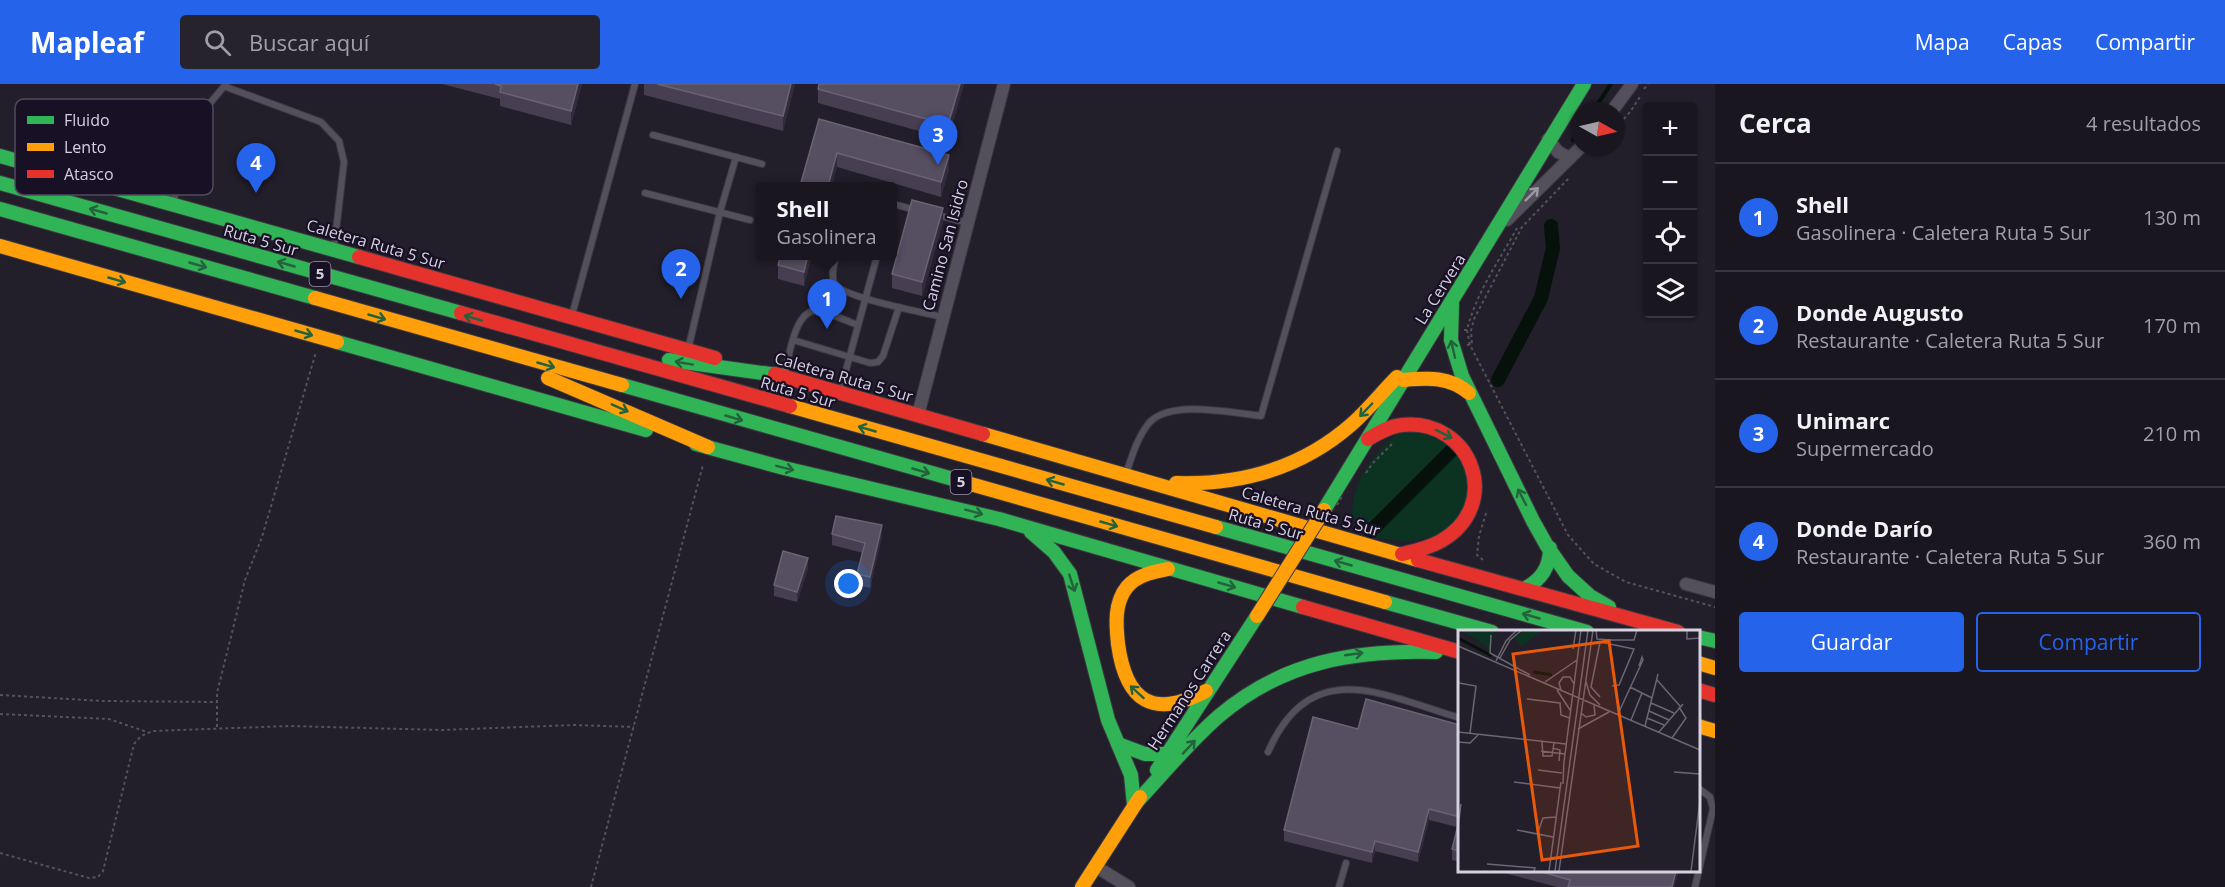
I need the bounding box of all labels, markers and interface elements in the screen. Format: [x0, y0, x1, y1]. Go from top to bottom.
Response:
search box [180, 15, 600, 69]
text: Mapleaf [30, 23, 144, 61]
icon: search [201, 26, 234, 59]
text: Buscar aquí [249, 27, 369, 57]
text: Mapa [1915, 28, 1970, 56]
text: Capas [2003, 28, 2062, 56]
text: Compartir [2095, 28, 2195, 56]
legend [15, 99, 213, 195]
north arrow [1571, 102, 1625, 156]
map controls [1643, 102, 1697, 318]
button: + [1643, 102, 1697, 156]
text: Cerca [1739, 105, 1812, 141]
text: Fluido [64, 109, 110, 131]
text: 4 resultados [2086, 110, 2201, 137]
pin: 3 [918, 116, 958, 165]
text: Lento [64, 136, 106, 158]
pin: 4 [236, 144, 276, 193]
button: − [1643, 156, 1697, 210]
text: Atasco [64, 163, 114, 185]
street label: Camino San Isidro [917, 177, 973, 313]
popup [756, 182, 897, 260]
one-way arrow [1524, 187, 1539, 201]
text: Shell [1796, 189, 1849, 219]
text: Shell [776, 193, 829, 223]
text: 1 [1753, 204, 1764, 231]
text: 130 m [2143, 204, 2201, 231]
one-way arrow [89, 205, 108, 216]
button: locate [1643, 210, 1697, 264]
street label: Caletera Ruta 5 Sur [305, 215, 447, 273]
street label: Ruta 5 Sur [221, 219, 301, 261]
text: Gasolinera · Caletera Ruta 5 Sur [1796, 219, 2091, 246]
text: Gasolinera [776, 223, 877, 250]
pin: 2 [662, 250, 700, 299]
street label: La Cervera [1410, 250, 1470, 328]
one-way arrow [277, 258, 296, 269]
one-way arrow [188, 260, 207, 272]
road number: 5 [310, 262, 330, 286]
button: layers [1643, 264, 1697, 318]
one-way arrow [107, 275, 126, 286]
pin: 1 [808, 280, 846, 329]
text: Donde Augusto [1796, 297, 1964, 327]
one-way arrow [367, 311, 386, 323]
one-way arrow [464, 312, 483, 323]
text: 2 [1753, 312, 1764, 339]
text: 170 m [2143, 312, 2201, 339]
text: Restaurante · Caletera Ruta 5 Sur [1796, 327, 2104, 354]
one-way arrow [295, 328, 314, 339]
one-way arrow [1447, 340, 1458, 359]
street label: Caletera Ruta 5 Sur [773, 348, 915, 406]
one-way arrow [675, 357, 694, 368]
one-way arrow [536, 359, 555, 371]
street label: Ruta 5 Sur [758, 372, 838, 412]
one-way arrow [1359, 402, 1373, 417]
one-way arrow [610, 403, 628, 415]
text: Unimarc [1796, 405, 1890, 435]
one-way arrow [724, 413, 743, 424]
text: 3 [1753, 420, 1764, 447]
text: 210 m [2143, 420, 2201, 447]
one-way arrow [858, 423, 877, 434]
one-way arrow [1434, 429, 1452, 440]
text: Supermercado [1796, 435, 1934, 462]
one-way arrow [775, 463, 794, 474]
one-way arrow [911, 466, 930, 477]
road number: 5 [950, 470, 972, 494]
one-way arrow [1046, 476, 1065, 487]
street label: Caletera Ruta 5 Sur [1240, 482, 1382, 540]
one-way arrow [1516, 488, 1527, 506]
street label: Ruta 5 Sur [1226, 504, 1306, 544]
one-way arrow [965, 507, 984, 519]
text: Donde Darío [1796, 513, 1933, 543]
one-way arrow [1099, 519, 1118, 530]
text: 4 [1753, 528, 1764, 555]
text: 360 m [2143, 528, 2201, 555]
text: Restaurante · Caletera Ruta 5 Sur [1796, 543, 2104, 570]
one-way arrow [1334, 557, 1353, 569]
your location [834, 569, 863, 598]
one-way arrow [1067, 573, 1078, 592]
one-way arrow [1218, 580, 1237, 591]
one-way arrow [1522, 610, 1541, 621]
button: Guardar [1739, 612, 1964, 672]
button: Compartir [1976, 612, 2201, 672]
street label: Hermanos Carrera [1142, 626, 1236, 754]
inset map [1458, 630, 1700, 872]
one-way arrow [1344, 649, 1364, 660]
one-way arrow [1130, 685, 1145, 699]
one-way arrow [1182, 740, 1196, 755]

